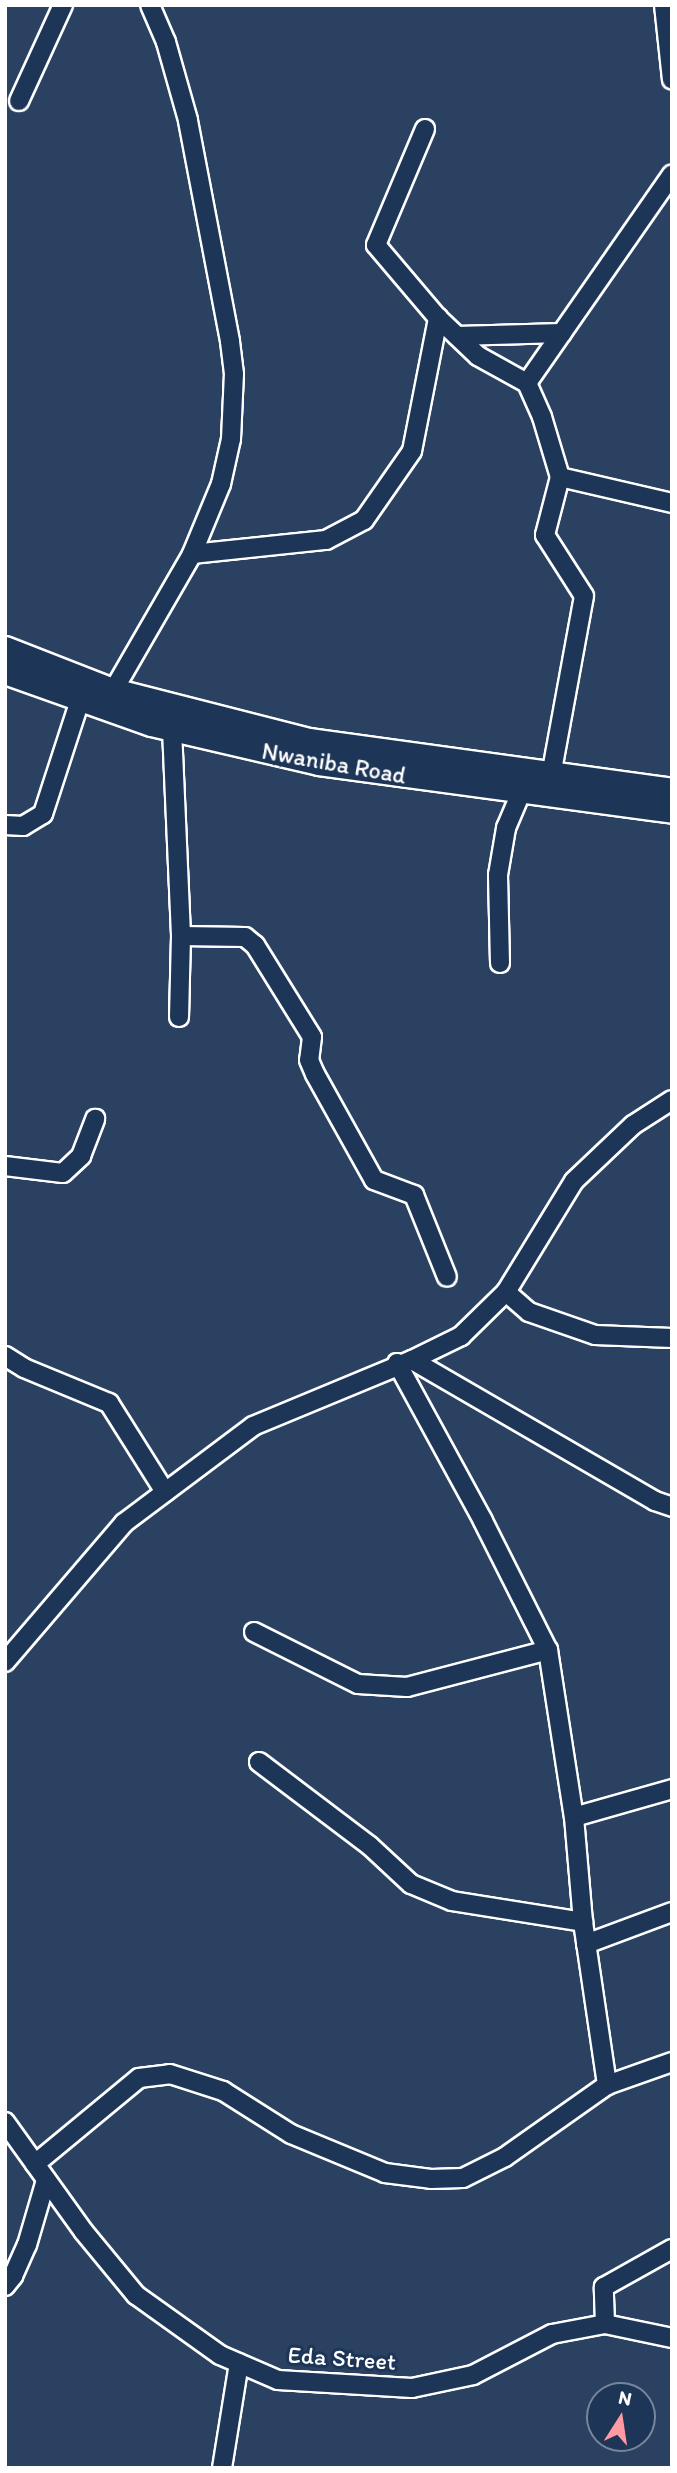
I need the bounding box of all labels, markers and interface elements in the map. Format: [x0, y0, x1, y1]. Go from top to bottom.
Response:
street label: Nwaniba Road [260, 736, 408, 790]
street label: Eda Street [287, 2340, 397, 2376]
north arrow [586, 2382, 656, 2452]
text: N [616, 2385, 634, 2411]

